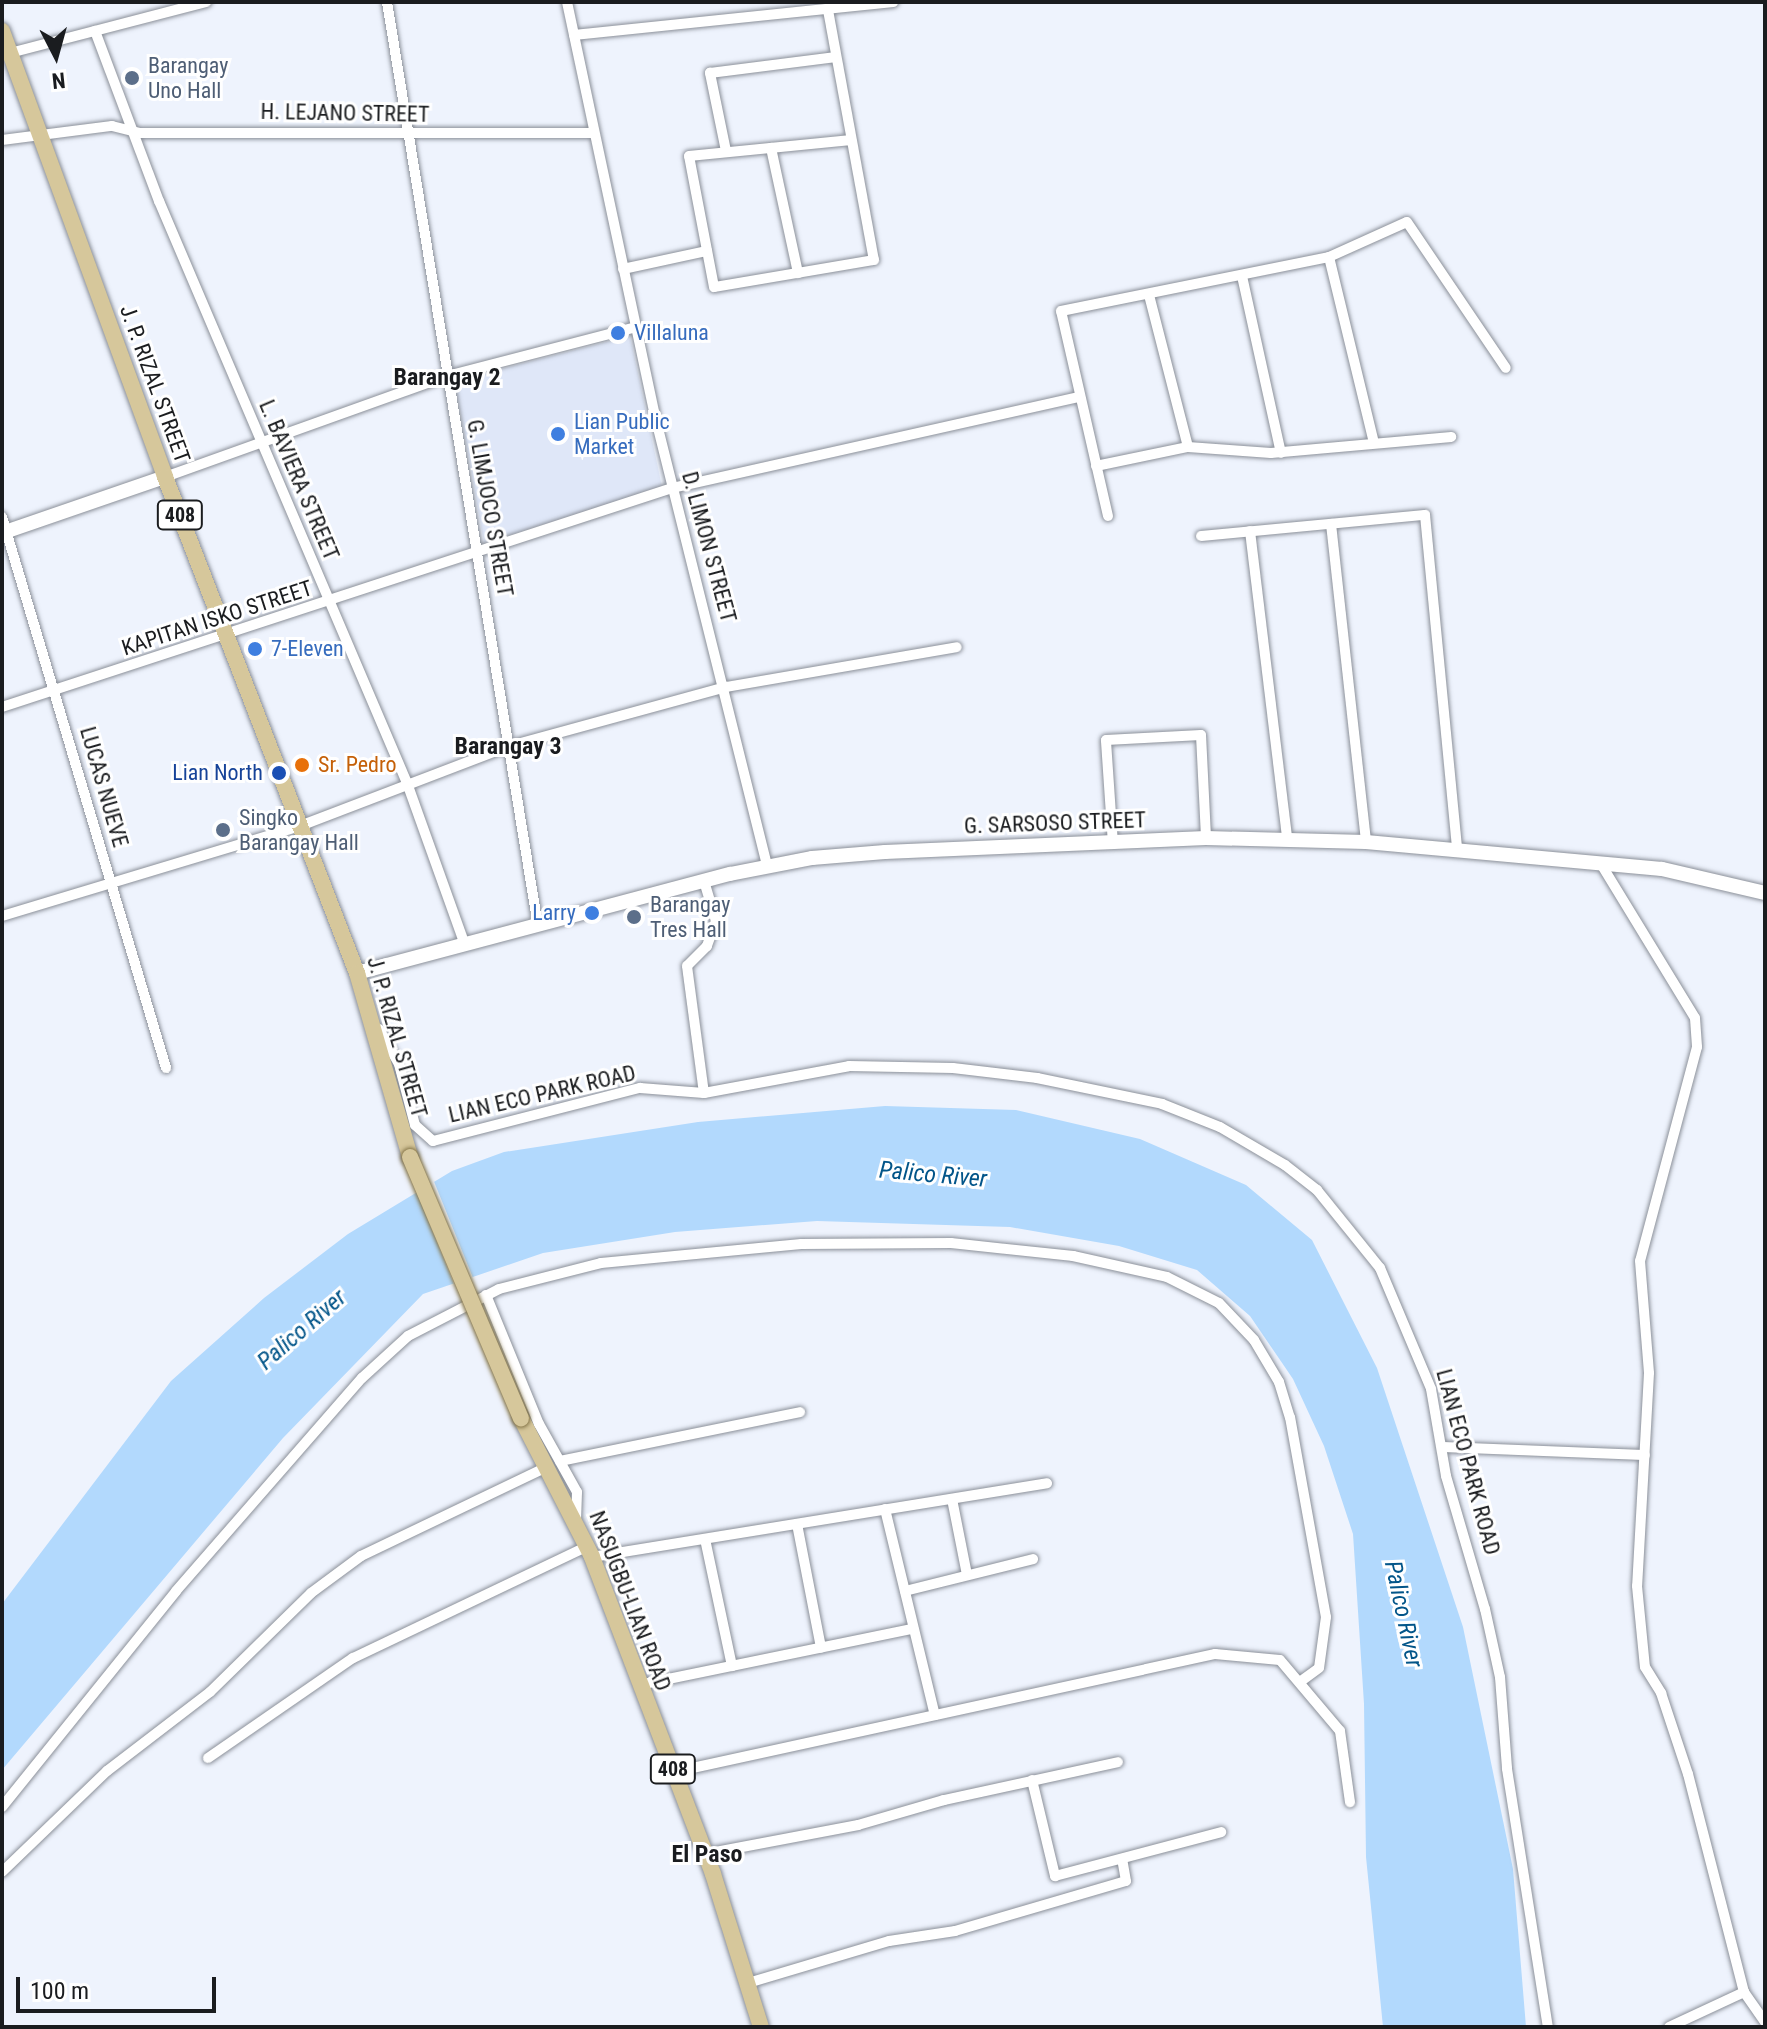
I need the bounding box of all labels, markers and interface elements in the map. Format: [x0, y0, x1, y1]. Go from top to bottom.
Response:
north arrow [16, 16, 96, 96]
place label: Barangay Uno Hall [148, 52, 228, 104]
text: N [51, 67, 67, 94]
marker: Barangay Uno Hall [123, 69, 141, 87]
street label: H. LEJANO STREET [260, 98, 430, 128]
street label: J. P. RIZAL STREET [114, 301, 196, 467]
place label: Villaluna [634, 320, 709, 346]
marker: Villaluna [609, 324, 627, 342]
district label: Barangay 2 [393, 364, 501, 392]
street label: L. BAVIERA STREET [253, 396, 345, 564]
place label: Lian Public Market [574, 408, 670, 460]
street label: G. LIMJOCO STREET [461, 418, 519, 598]
marker: Lian Public Market [549, 425, 567, 443]
street label: D. LIMON STREET [676, 469, 742, 625]
road number: 408 [156, 499, 204, 531]
street label: KAPITAN ISKO STREET [118, 575, 316, 661]
place label: 7-Eleven [271, 636, 344, 662]
marker: 7-Eleven [246, 640, 264, 658]
street label: LUCAS NUEVE [74, 724, 134, 850]
district label: Barangay 3 [454, 733, 562, 761]
place label: Sr. Pedro [318, 752, 396, 778]
marker: Sr. Pedro [293, 756, 311, 774]
place label: Lian North [172, 760, 263, 786]
marker: Lian North [270, 764, 288, 782]
place label: Singko Barangay Hall [239, 804, 359, 856]
street label: G. SARSOSO STREET [964, 807, 1146, 839]
marker: Singko Barangay Hall [214, 821, 232, 839]
place label: Barangay Tres Hall [650, 891, 730, 942]
place label: Larry [532, 900, 576, 926]
marker: Larry [583, 904, 601, 922]
marker: Barangay Tres Hall [625, 908, 643, 926]
street label: J. P. RIZAL STREET [361, 954, 433, 1120]
street label: LIAN ECO PARK ROAD [446, 1060, 638, 1128]
water label: Palico River [878, 1156, 988, 1194]
water label: Palico River [252, 1284, 352, 1376]
street label: LIAN ECO PARK ROAD [1431, 1366, 1505, 1558]
street label: NASUGBU-LIAN ROAD [584, 1507, 676, 1695]
water label: Palico River [1378, 1558, 1428, 1670]
road number: 408 [649, 1753, 697, 1785]
district label: El Paso [671, 1841, 743, 1869]
scale bar [20, 1961, 220, 2011]
text: 100 m [30, 1977, 89, 2005]

